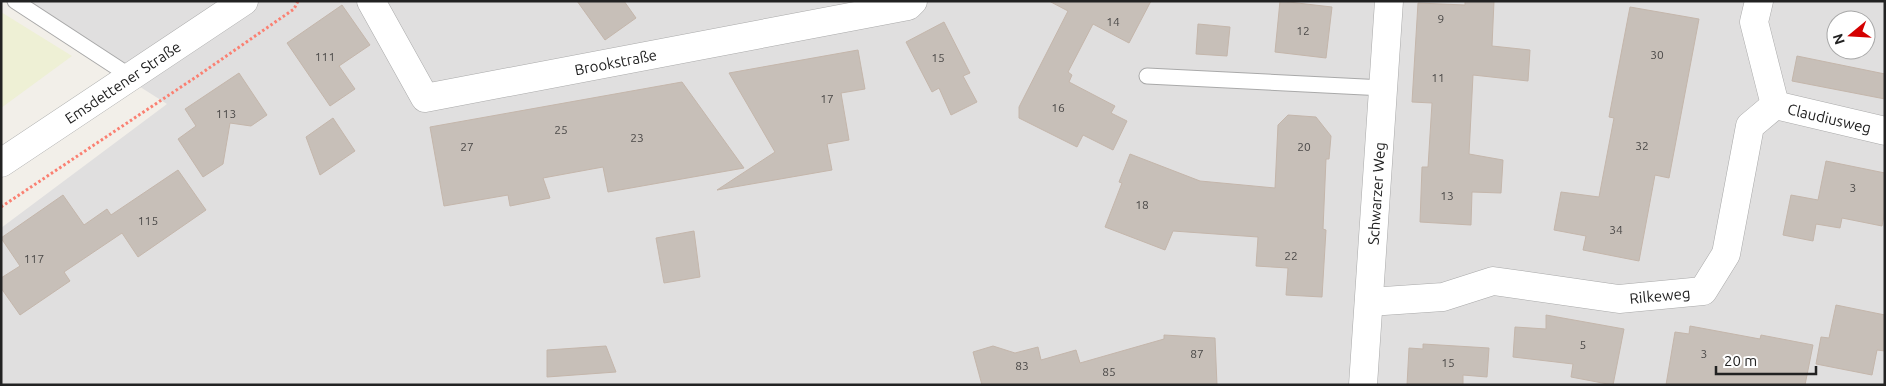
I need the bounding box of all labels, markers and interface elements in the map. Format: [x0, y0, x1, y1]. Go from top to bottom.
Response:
north arrow [1826, 10, 1876, 60]
house number: 9 [1438, 12, 1444, 25]
house number: 14 [1106, 15, 1120, 28]
house number: 12 [1296, 24, 1310, 37]
text: N [1829, 32, 1848, 46]
street label: Emsdettener Straße [61, 37, 184, 127]
street label: Brookstraße [573, 46, 658, 78]
house number: 30 [1650, 48, 1664, 61]
house number: 111 [315, 50, 335, 63]
house number: 15 [931, 51, 945, 64]
house number: 11 [1431, 71, 1445, 84]
house number: 17 [820, 92, 834, 105]
street label: Claudiusweg [1786, 100, 1873, 136]
house number: 16 [1051, 101, 1065, 114]
house number: 113 [216, 107, 236, 120]
house number: 25 [554, 123, 568, 136]
house number: 23 [630, 131, 644, 144]
house number: 32 [1635, 139, 1649, 152]
house number: 27 [460, 140, 474, 153]
house number: 20 [1297, 140, 1311, 153]
street label: Schwarzer Weg [1364, 141, 1388, 246]
house number: 3 [1850, 181, 1856, 194]
house number: 13 [1440, 189, 1454, 202]
house number: 18 [1135, 198, 1149, 211]
house number: 115 [138, 214, 158, 227]
house number: 34 [1609, 223, 1623, 236]
house number: 22 [1284, 249, 1298, 262]
house number: 117 [24, 252, 44, 265]
street label: Rilkeweg [1629, 284, 1691, 306]
house number: 5 [1580, 338, 1586, 351]
scale bar [1716, 344, 1816, 376]
house number: 87 [1190, 347, 1204, 360]
house number: 3 [1701, 347, 1707, 360]
text: 20 m [1724, 352, 1757, 369]
house number: 15 [1441, 356, 1455, 369]
house number: 83 [1015, 359, 1029, 372]
house number: 85 [1102, 365, 1116, 378]

